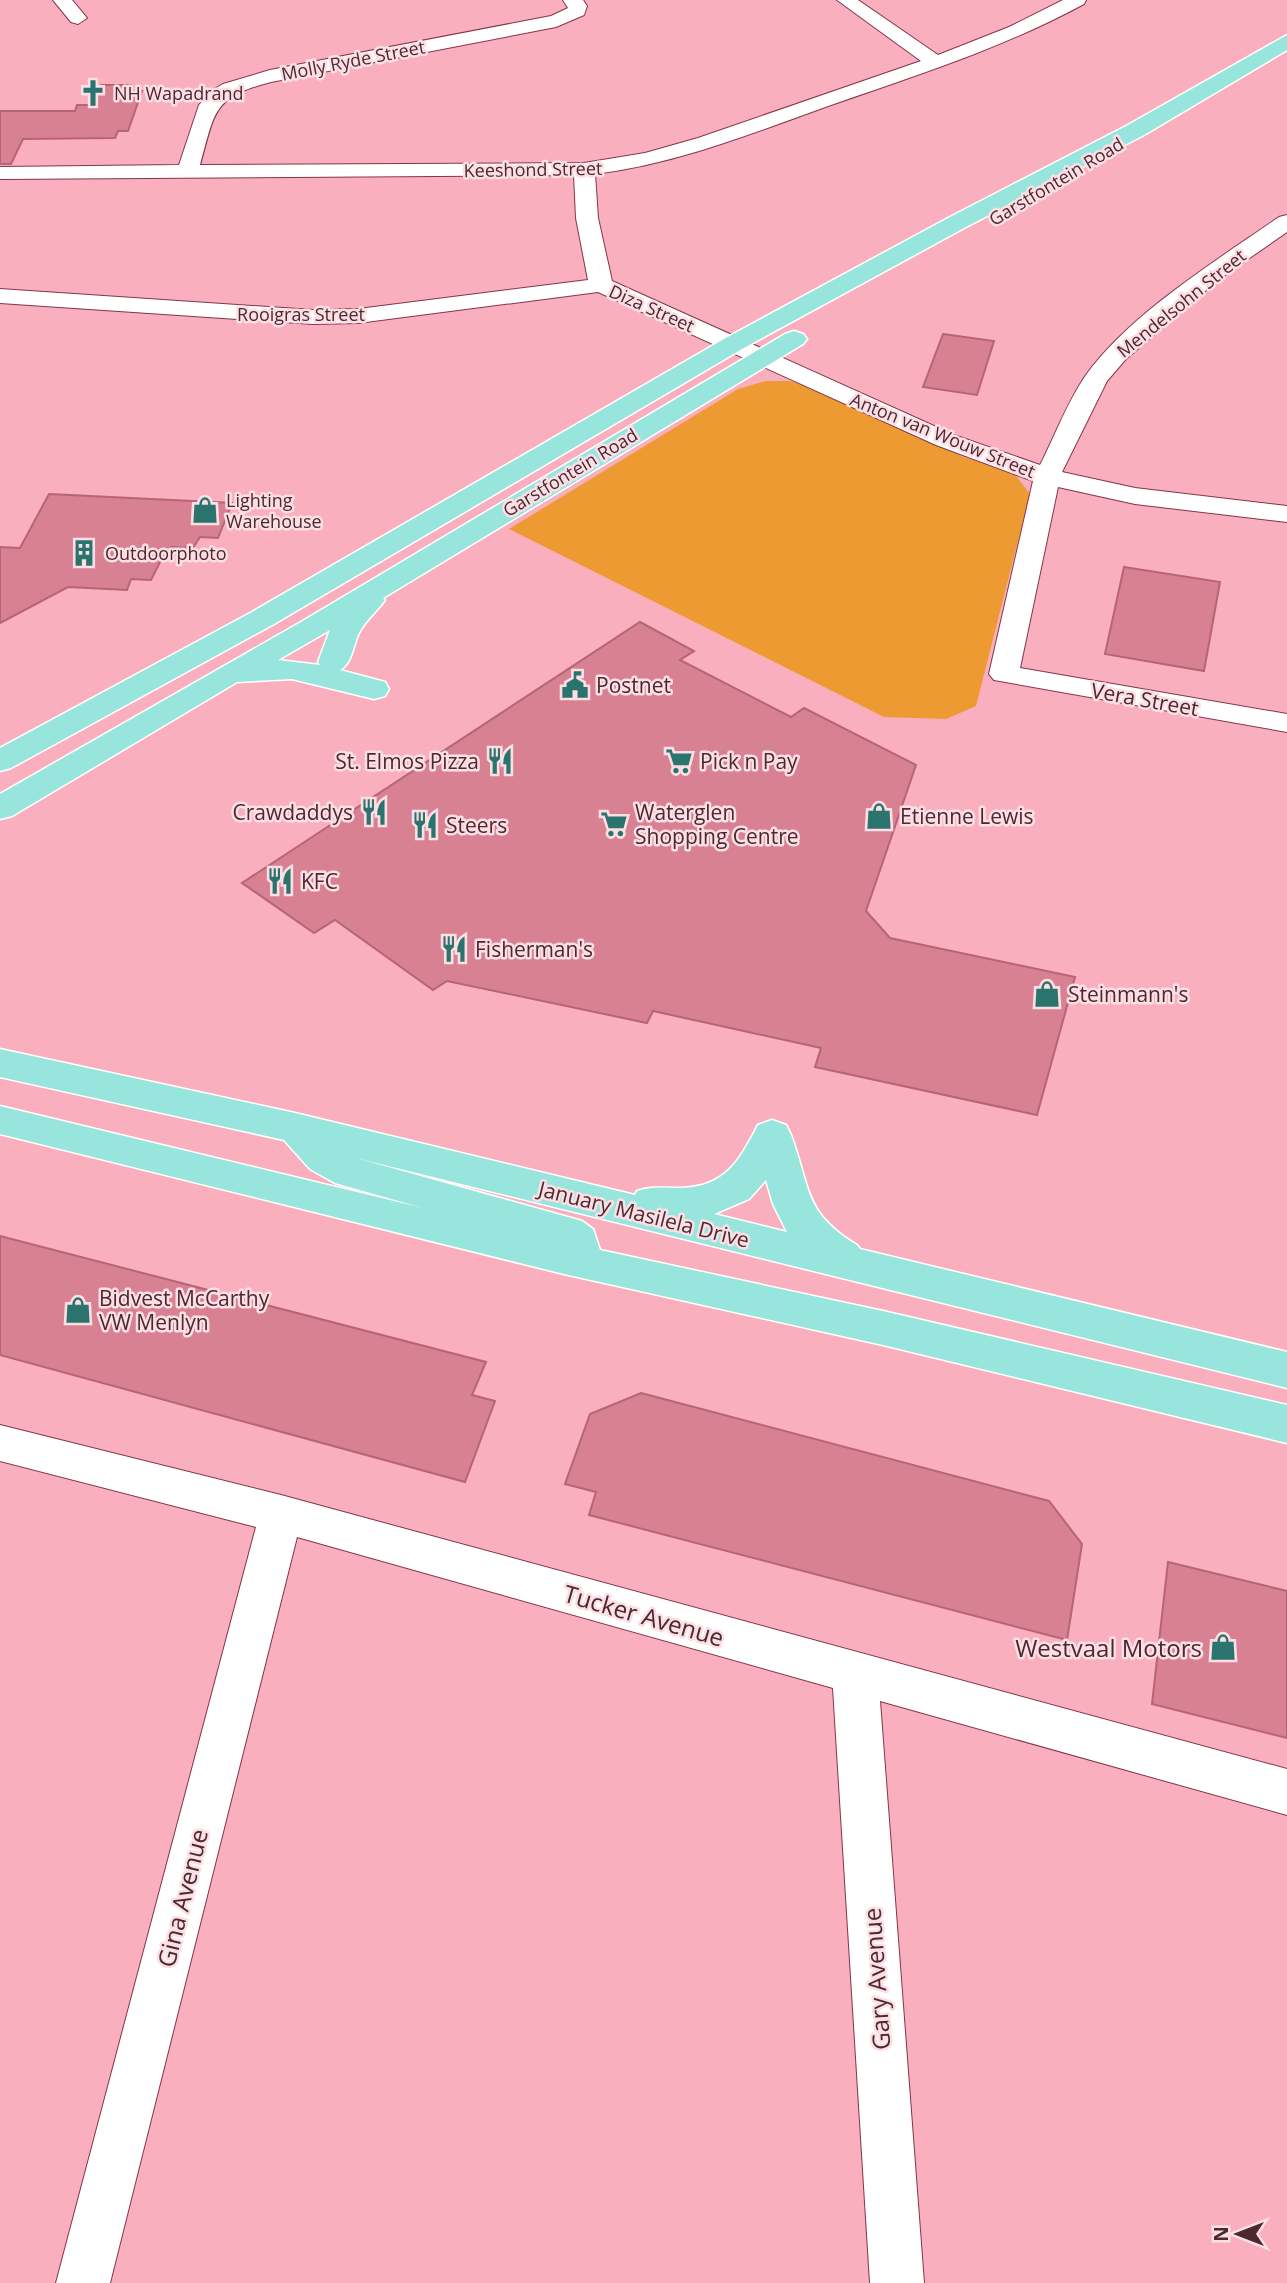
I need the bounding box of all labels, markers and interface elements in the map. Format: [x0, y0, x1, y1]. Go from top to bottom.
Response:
street label: Molly Ryde Street [279, 34, 427, 86]
church icon: NH Wapadrand [78, 78, 108, 108]
place label: NH Wapadrand [114, 81, 244, 105]
street label: Garstfontein Road [984, 131, 1128, 231]
street label: Keeshond Street [463, 156, 603, 182]
street label: Mendelsohn Street [1111, 244, 1251, 362]
street label: Diza Street [606, 279, 698, 337]
street label: Rooigras Street [237, 302, 365, 326]
street label: Anton van Wouw Street [847, 387, 1039, 483]
street label: Garstfontein Road [498, 422, 642, 522]
place label: Lighting Warehouse [226, 488, 322, 533]
shop icon: Lighting Warehouse [190, 495, 220, 525]
building icon: Outdoorphoto [69, 538, 99, 568]
place label: Outdoorphoto [105, 541, 227, 565]
public building icon: Postnet [560, 670, 590, 700]
place label: Postnet [596, 671, 671, 699]
street label: Vera Street [1089, 676, 1201, 722]
restaurant icon: St. Elmos Pizza [485, 746, 515, 776]
supermarket icon: Pick n Pay [664, 746, 694, 776]
place label: St. Elmos Pizza [335, 747, 479, 775]
place label: Pick n Pay [700, 747, 798, 775]
restaurant icon: Crawdaddys [359, 797, 389, 827]
place label: Crawdaddys [233, 798, 353, 826]
place label: Waterglen Shopping Centre [635, 798, 799, 850]
shop icon: Etienne Lewis [864, 801, 894, 831]
place label: Etienne Lewis [900, 802, 1034, 830]
supermarket icon: Waterglen Shopping Centre [599, 809, 629, 839]
restaurant icon: Steers [410, 810, 440, 840]
place label: Steers [446, 811, 507, 839]
restaurant icon: KFC [265, 866, 295, 896]
place label: KFC [301, 867, 338, 895]
restaurant icon: Fisherman's [439, 934, 469, 964]
place label: Fisherman's [475, 935, 593, 963]
shop icon: Steinmann's [1032, 979, 1062, 1009]
place label: Steinmann's [1068, 980, 1188, 1008]
street label: January Masilela Drive [534, 1174, 752, 1254]
place label: Bidvest McCarthy VW Menlyn [99, 1284, 270, 1336]
shop icon: Bidvest McCarthy VW Menlyn [63, 1295, 93, 1325]
street label: Tucker Avenue [560, 1576, 728, 1654]
place label: Westvaal Motors [1015, 1631, 1202, 1664]
shop icon: Westvaal Motors [1208, 1632, 1238, 1662]
street label: Gina Avenue [149, 1825, 215, 1971]
street label: Gary Avenue [855, 1907, 897, 2051]
north arrow [1203, 2199, 1273, 2269]
text: N [1208, 2226, 1234, 2242]

